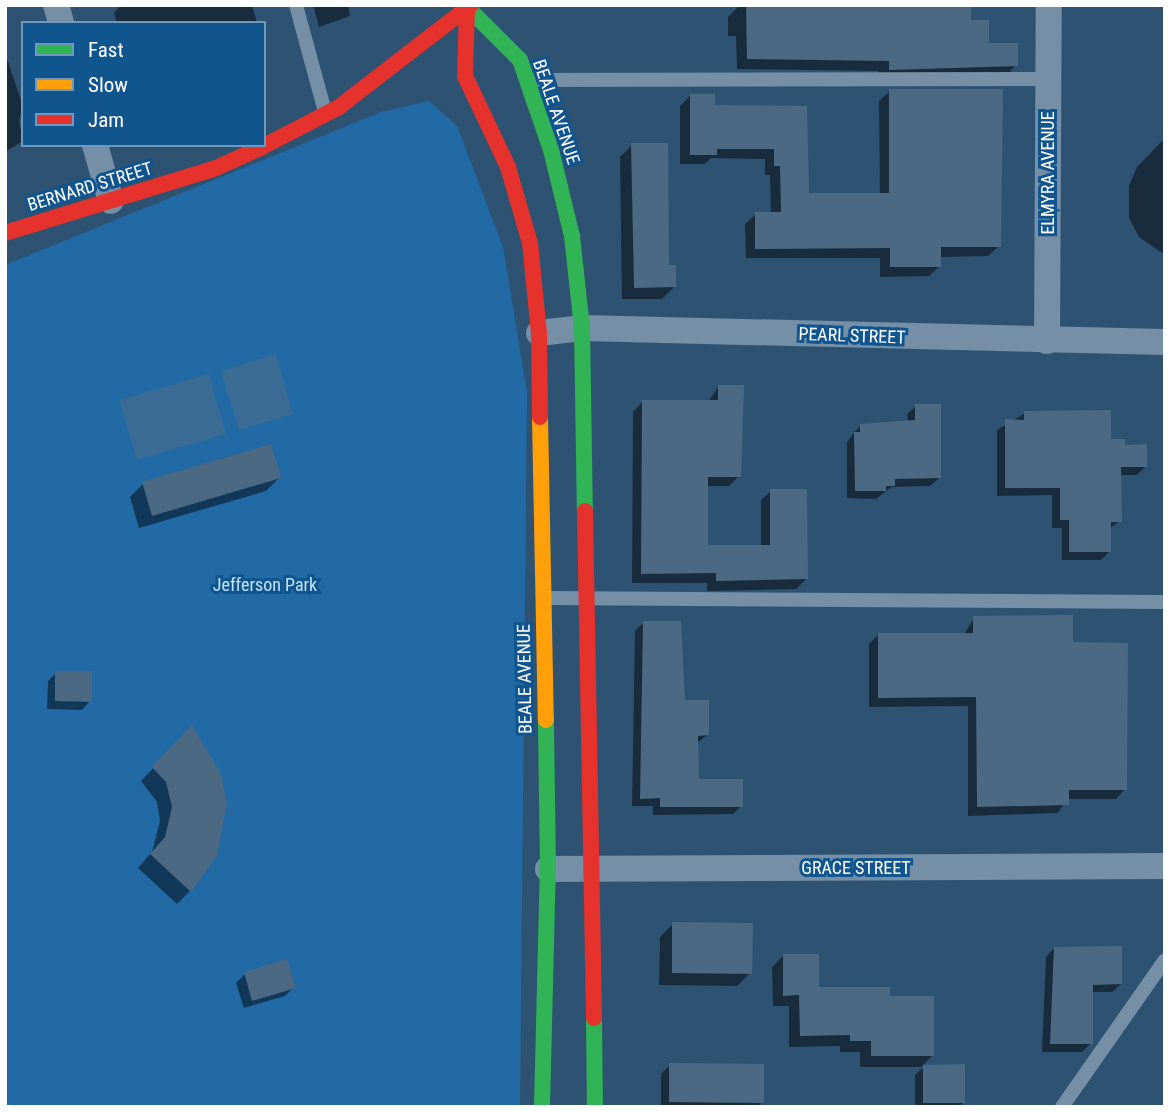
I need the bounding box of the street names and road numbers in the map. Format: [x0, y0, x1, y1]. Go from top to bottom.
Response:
street label: BEALE AVENUE [528, 57, 584, 167]
street label: ELMYRA AVENUE [1037, 111, 1059, 235]
street label: BERNARD STREET [25, 158, 155, 216]
street label: PEARL STREET [798, 323, 906, 349]
street label: BEALE AVENUE [513, 624, 537, 734]
street label: GRACE STREET [801, 857, 911, 879]

